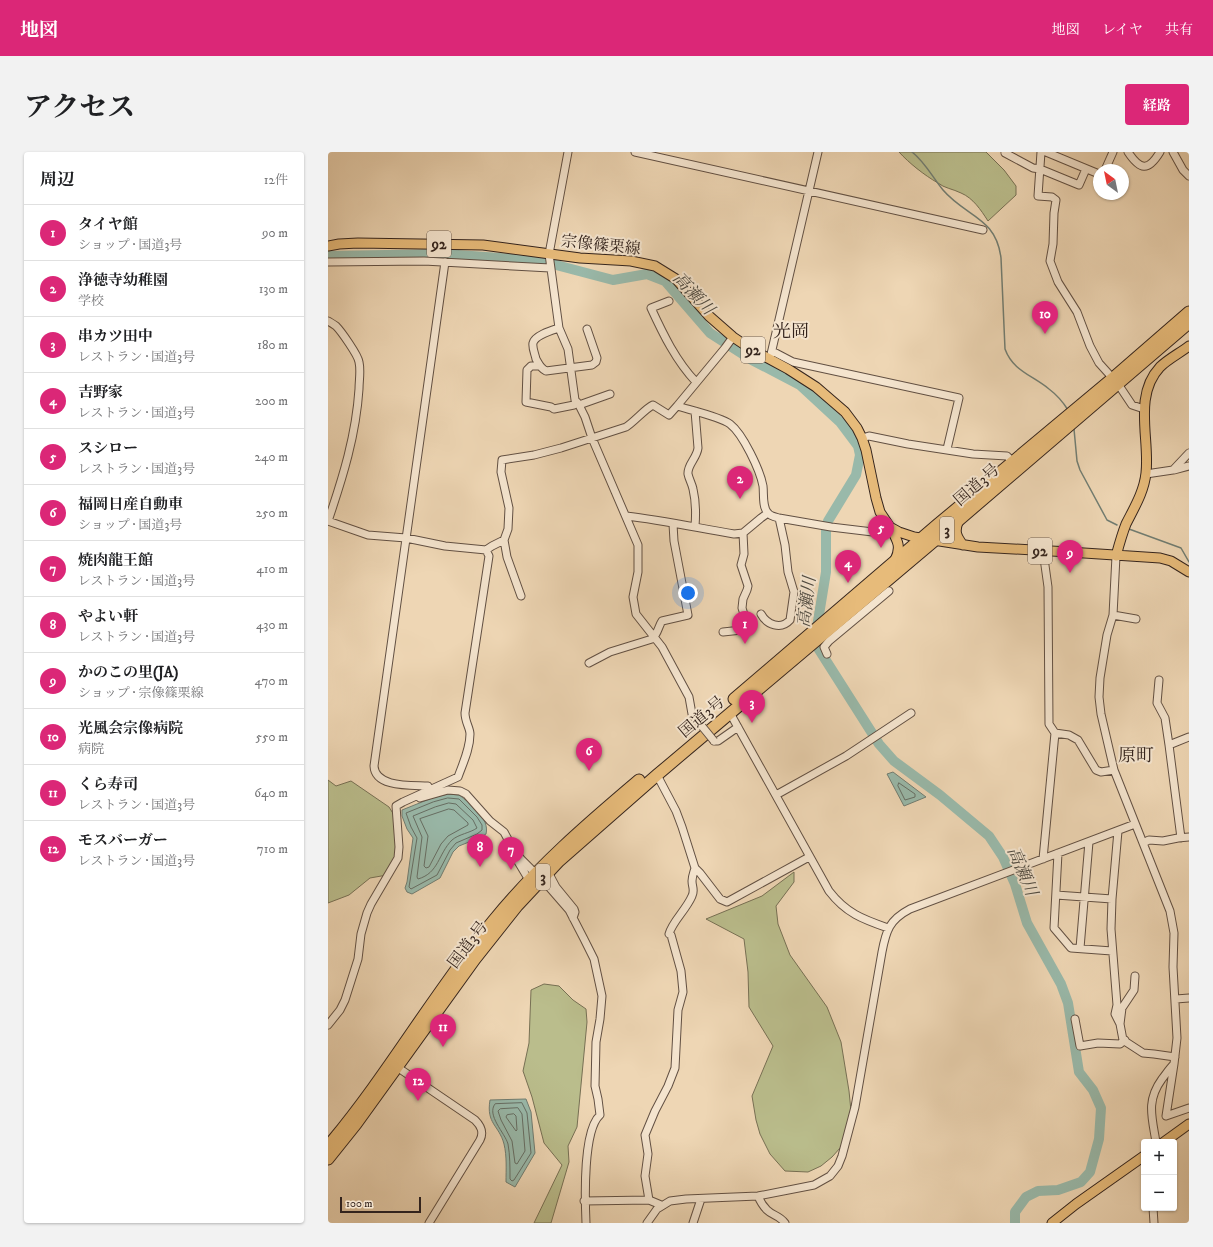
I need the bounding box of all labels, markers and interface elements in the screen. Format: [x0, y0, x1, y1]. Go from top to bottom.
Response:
text: 地図 [20, 19, 58, 42]
text: 地図 [1052, 21, 1080, 39]
text: レイヤ [1102, 21, 1143, 39]
text: 共有 [1165, 21, 1193, 39]
button: 経路 [1125, 84, 1189, 125]
text: アクセス [24, 90, 135, 125]
north arrow [1093, 164, 1129, 200]
text: 周辺 [40, 169, 74, 191]
text: 12件 [264, 172, 288, 188]
text: タイヤ館 [78, 215, 138, 234]
text: 1 [51, 225, 55, 241]
text: 90 m [262, 225, 288, 241]
road number: 92 [427, 231, 451, 257]
street label: 宗像篠栗線 [560, 231, 642, 259]
text: ショップ · 国道3号 [78, 237, 182, 253]
water label: 高瀬川 [668, 268, 720, 321]
text: 浄徳寺幼稚園 [78, 271, 168, 290]
text: 2 [50, 281, 56, 297]
text: 130 m [259, 281, 288, 297]
text: 学校 [78, 293, 104, 309]
pin: 10 [1032, 301, 1058, 334]
district label: 光岡 [773, 321, 809, 343]
text: 串カツ田中 [78, 327, 153, 346]
text: 3 [51, 337, 55, 353]
text: 180 m [257, 337, 288, 353]
road number: 92 [741, 337, 765, 363]
text: レストラン · 国道3号 [78, 349, 195, 365]
text: 吉野家 [78, 383, 123, 402]
text: 4 [49, 393, 57, 409]
text: 200 m [255, 393, 288, 409]
text: レストラン · 国道3号 [78, 405, 195, 421]
text: スシロー [78, 439, 138, 458]
text: 5 [50, 449, 56, 465]
text: 240 m [255, 449, 288, 465]
street label: 国道3号 [950, 459, 1004, 510]
text: レストラン · 国道3号 [78, 461, 195, 477]
pin: 2 [727, 466, 753, 499]
text: 福岡日産自動車 [78, 495, 183, 514]
text: 6 [50, 505, 56, 521]
text: 250 m [256, 505, 288, 521]
pin: 5 [868, 515, 894, 548]
text: ショップ · 国道3号 [78, 517, 182, 533]
road number: 3 [940, 517, 954, 543]
road number: 92 [1028, 538, 1052, 564]
pin: 9 [1057, 540, 1083, 573]
pin: 4 [835, 550, 861, 583]
text: 焼肉龍王館 [78, 551, 153, 570]
text: 7 [50, 561, 56, 577]
text: 410 m [256, 561, 288, 577]
text: レストラン · 国道3号 [78, 573, 195, 589]
water label: 高瀬川 [793, 573, 821, 629]
your location [678, 583, 698, 603]
text: やよい軒 [78, 607, 138, 626]
pin: 1 [732, 611, 758, 644]
text: 8 [50, 617, 56, 633]
text: 430 m [256, 617, 288, 633]
text: レストラン · 国道3号 [78, 629, 195, 645]
text: かのこの里(JA) [78, 663, 178, 682]
text: 9 [50, 673, 56, 689]
text: 470 m [255, 673, 288, 689]
text: ショップ · 宗像篠栗線 [78, 685, 203, 701]
pin: 3 [739, 690, 765, 723]
street label: 国道3号 [675, 692, 729, 742]
text: 光風会宗像病院 [78, 719, 183, 738]
text: 10 [47, 729, 59, 745]
text: 550 m [256, 729, 288, 745]
pin: 6 [576, 738, 602, 771]
text: 病院 [78, 741, 104, 757]
district label: 原町 [1118, 745, 1154, 767]
text: くら寿司 [78, 775, 138, 794]
text: 11 [48, 785, 58, 801]
text: 640 m [254, 785, 288, 801]
text: レストラン · 国道3号 [78, 797, 195, 813]
text: モスバーガー [78, 831, 168, 850]
pin: 8 [467, 834, 493, 867]
pin: 7 [498, 837, 524, 870]
text: 12 [47, 841, 59, 857]
text: 710 m [257, 841, 288, 857]
water label: 高瀬川 [1002, 844, 1043, 901]
text: レストラン · 国道3号 [78, 853, 195, 869]
road number: 3 [536, 864, 550, 890]
street label: 国道3号 [444, 917, 492, 972]
pin: 11 [430, 1014, 456, 1047]
pin: 12 [405, 1068, 431, 1101]
map controls [1141, 1139, 1177, 1211]
button: + [1141, 1139, 1177, 1175]
button: − [1141, 1175, 1177, 1211]
scale bar [340, 1195, 421, 1214]
text: 100 m [346, 1197, 372, 1211]

